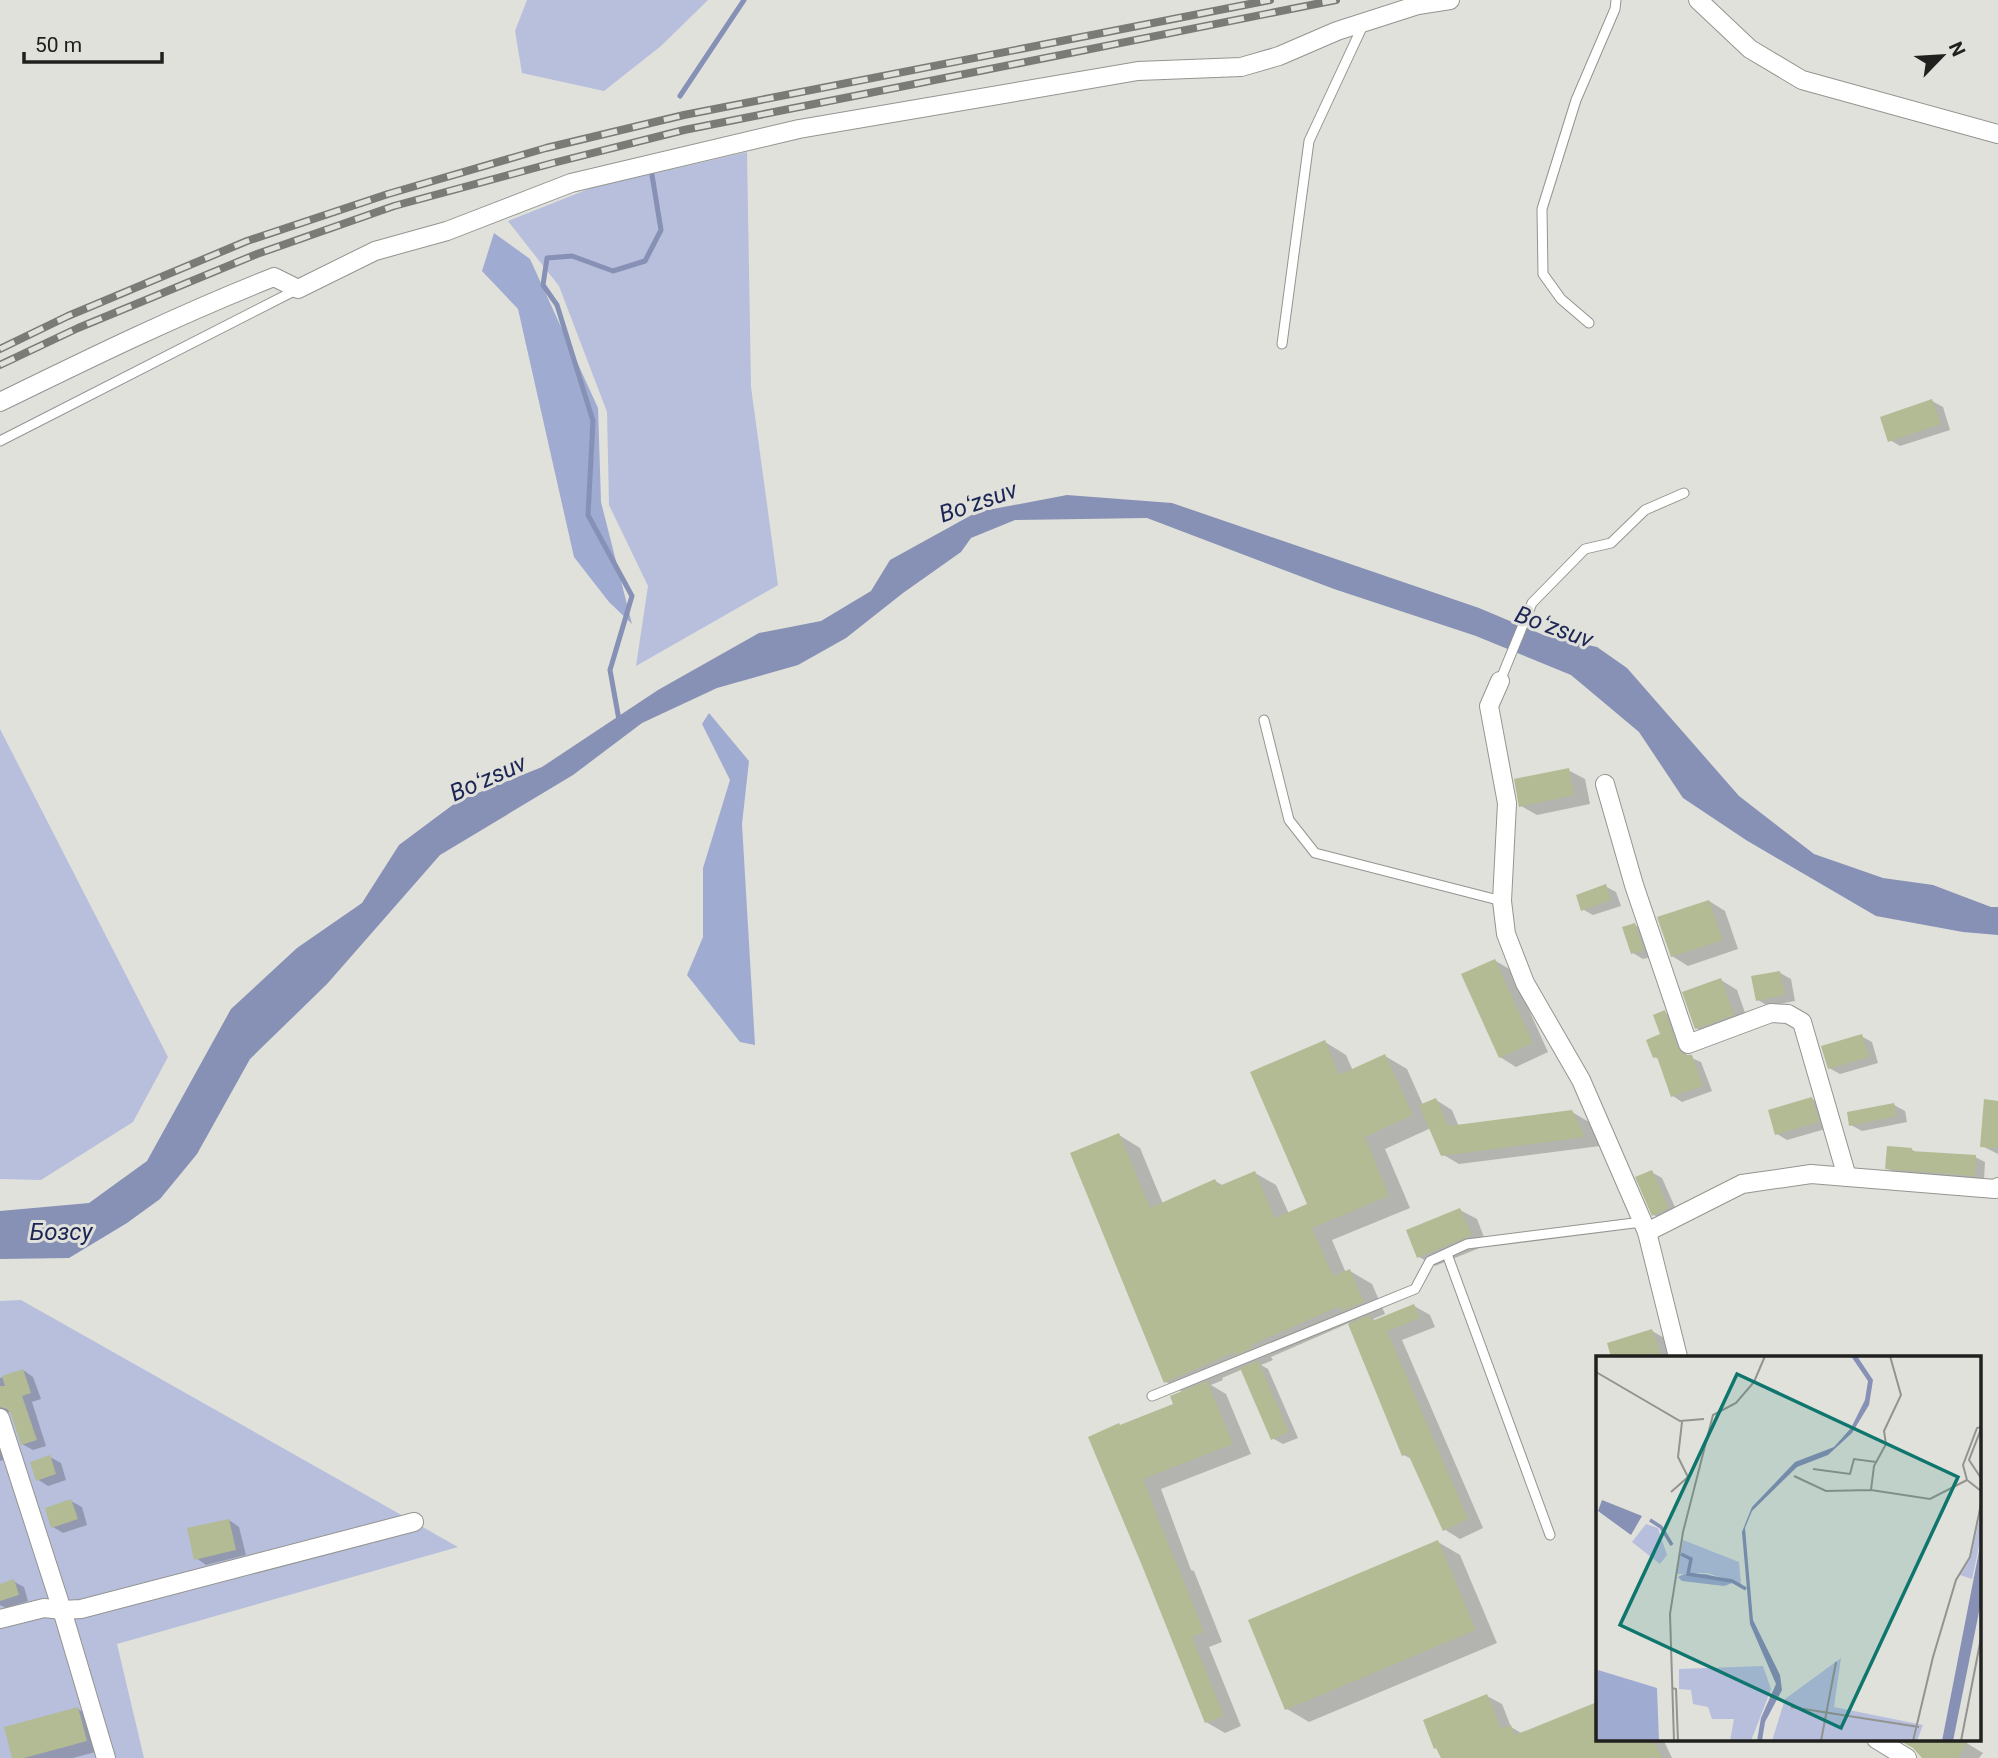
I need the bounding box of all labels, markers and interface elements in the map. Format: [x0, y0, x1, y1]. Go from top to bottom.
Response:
scale bar [24, 21, 163, 65]
north arrow [1907, 21, 1977, 91]
text: 50 m [35, 33, 82, 57]
text: N [1944, 38, 1970, 60]
water label: Boʻzsuv [935, 475, 1021, 528]
water label: Boʻzsuv [1511, 600, 1597, 654]
water label: Boʻzsuv [445, 748, 531, 807]
water label: Бозсу [29, 1218, 94, 1246]
inset map [1596, 1356, 1980, 1740]

